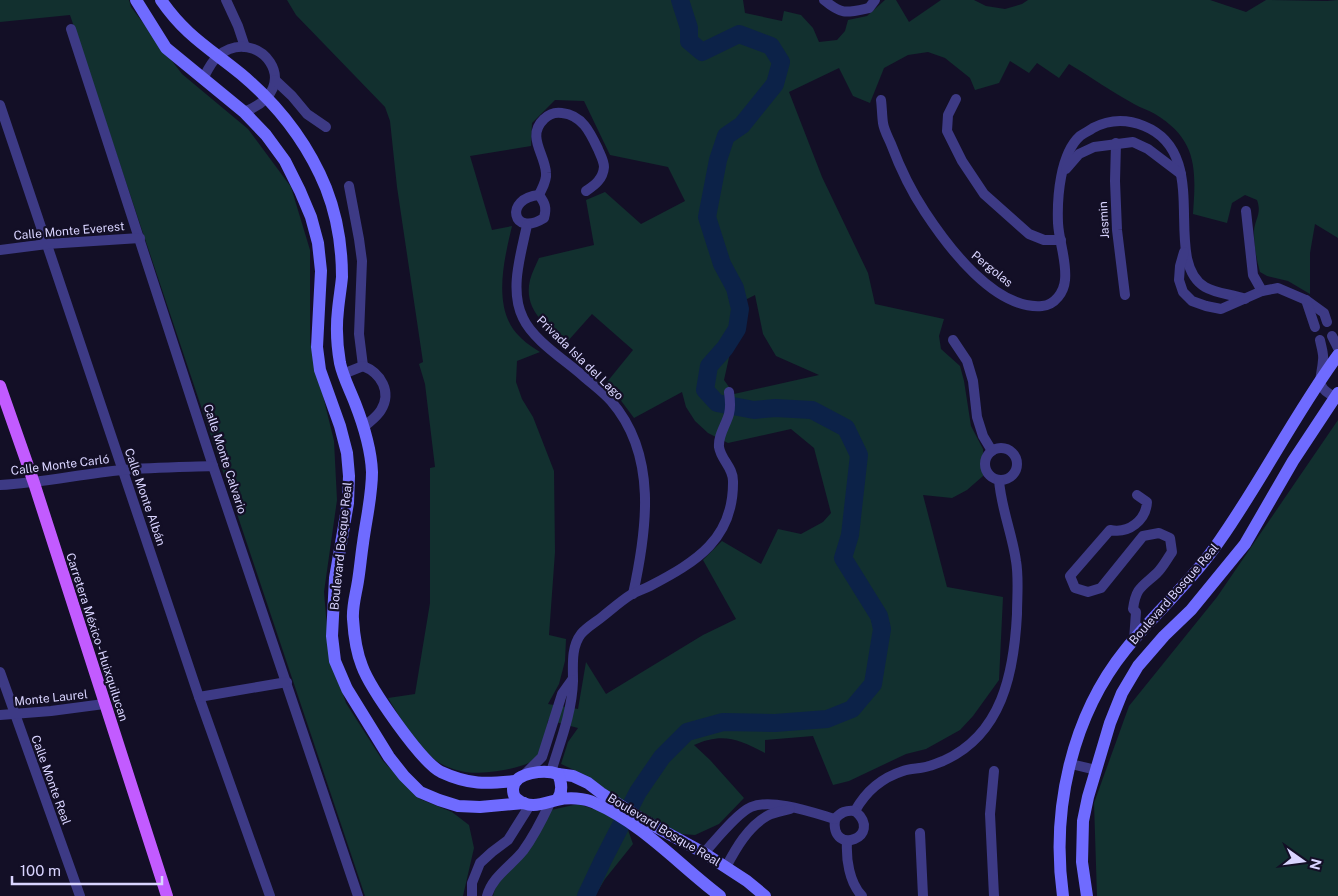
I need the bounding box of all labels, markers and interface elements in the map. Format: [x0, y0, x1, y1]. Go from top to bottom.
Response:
street label: Jasmin [1096, 201, 1112, 239]
street label: Calle Monte Everest [13, 219, 125, 243]
street label: Pergolas [969, 248, 1015, 290]
street label: Privada Isla del Lago [534, 313, 626, 403]
street label: Calle Monte Calvario [201, 402, 249, 516]
street label: Calle Monte Albán [122, 446, 168, 548]
street label: Calle Monte Carló [10, 452, 110, 478]
street label: Boulevard Bosque Real [327, 481, 355, 611]
street label: Boulevard Bosque Real [1127, 541, 1222, 647]
street label: Carretera México - Huixquilucan [63, 551, 131, 723]
street label: Monte Laurel [14, 687, 89, 709]
street label: Calle Monte Real [28, 733, 74, 827]
street label: Boulevard Bosque Real [605, 791, 723, 869]
north arrow [1278, 836, 1328, 886]
scale bar [12, 854, 162, 886]
text: N [1307, 857, 1325, 871]
text: 100 m [20, 862, 61, 879]

